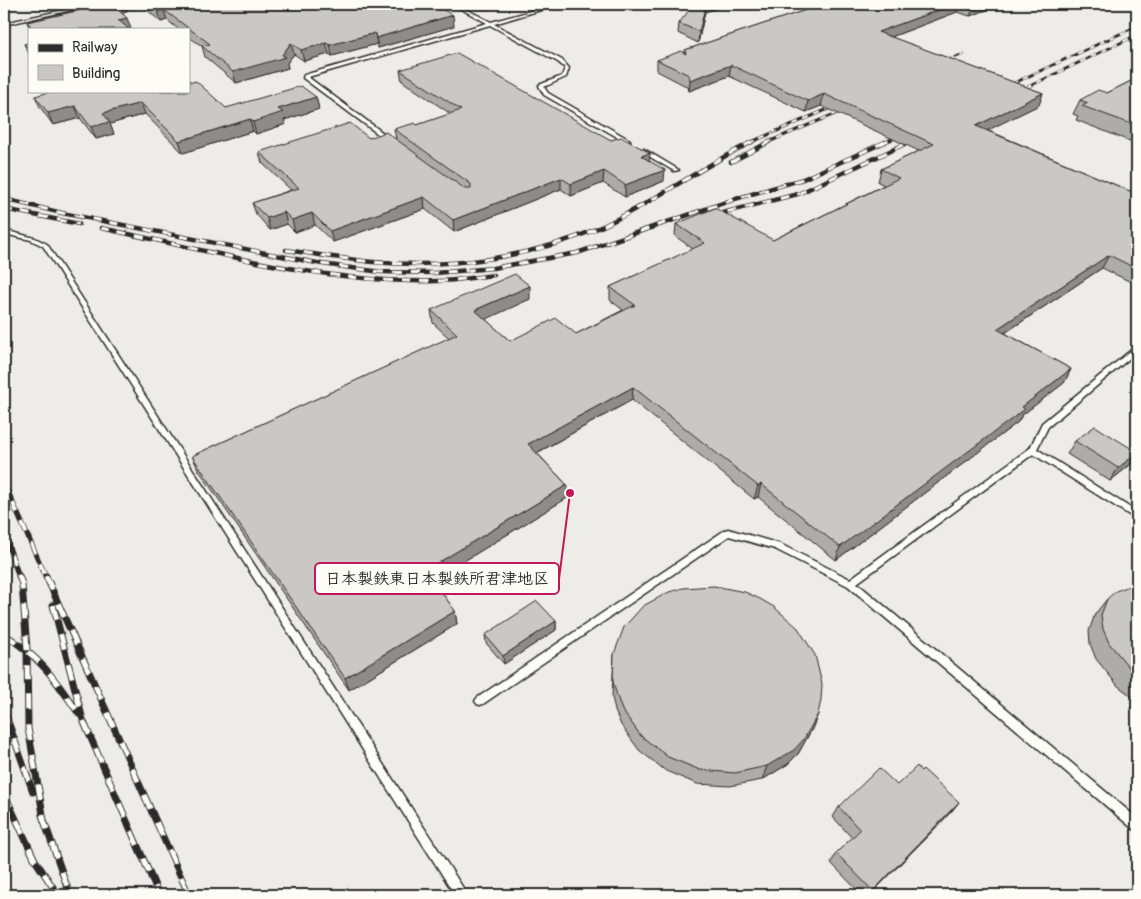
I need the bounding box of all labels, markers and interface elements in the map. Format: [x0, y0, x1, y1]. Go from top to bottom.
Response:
legend [28, 28, 190, 92]
text: Railway [72, 38, 118, 57]
text: Building [72, 64, 120, 83]
callout: 日本製鉄東日本製鉄所君津地区 [315, 563, 559, 594]
text: 日本製鉄東日本製鉄所君津地区 [325, 569, 549, 589]

